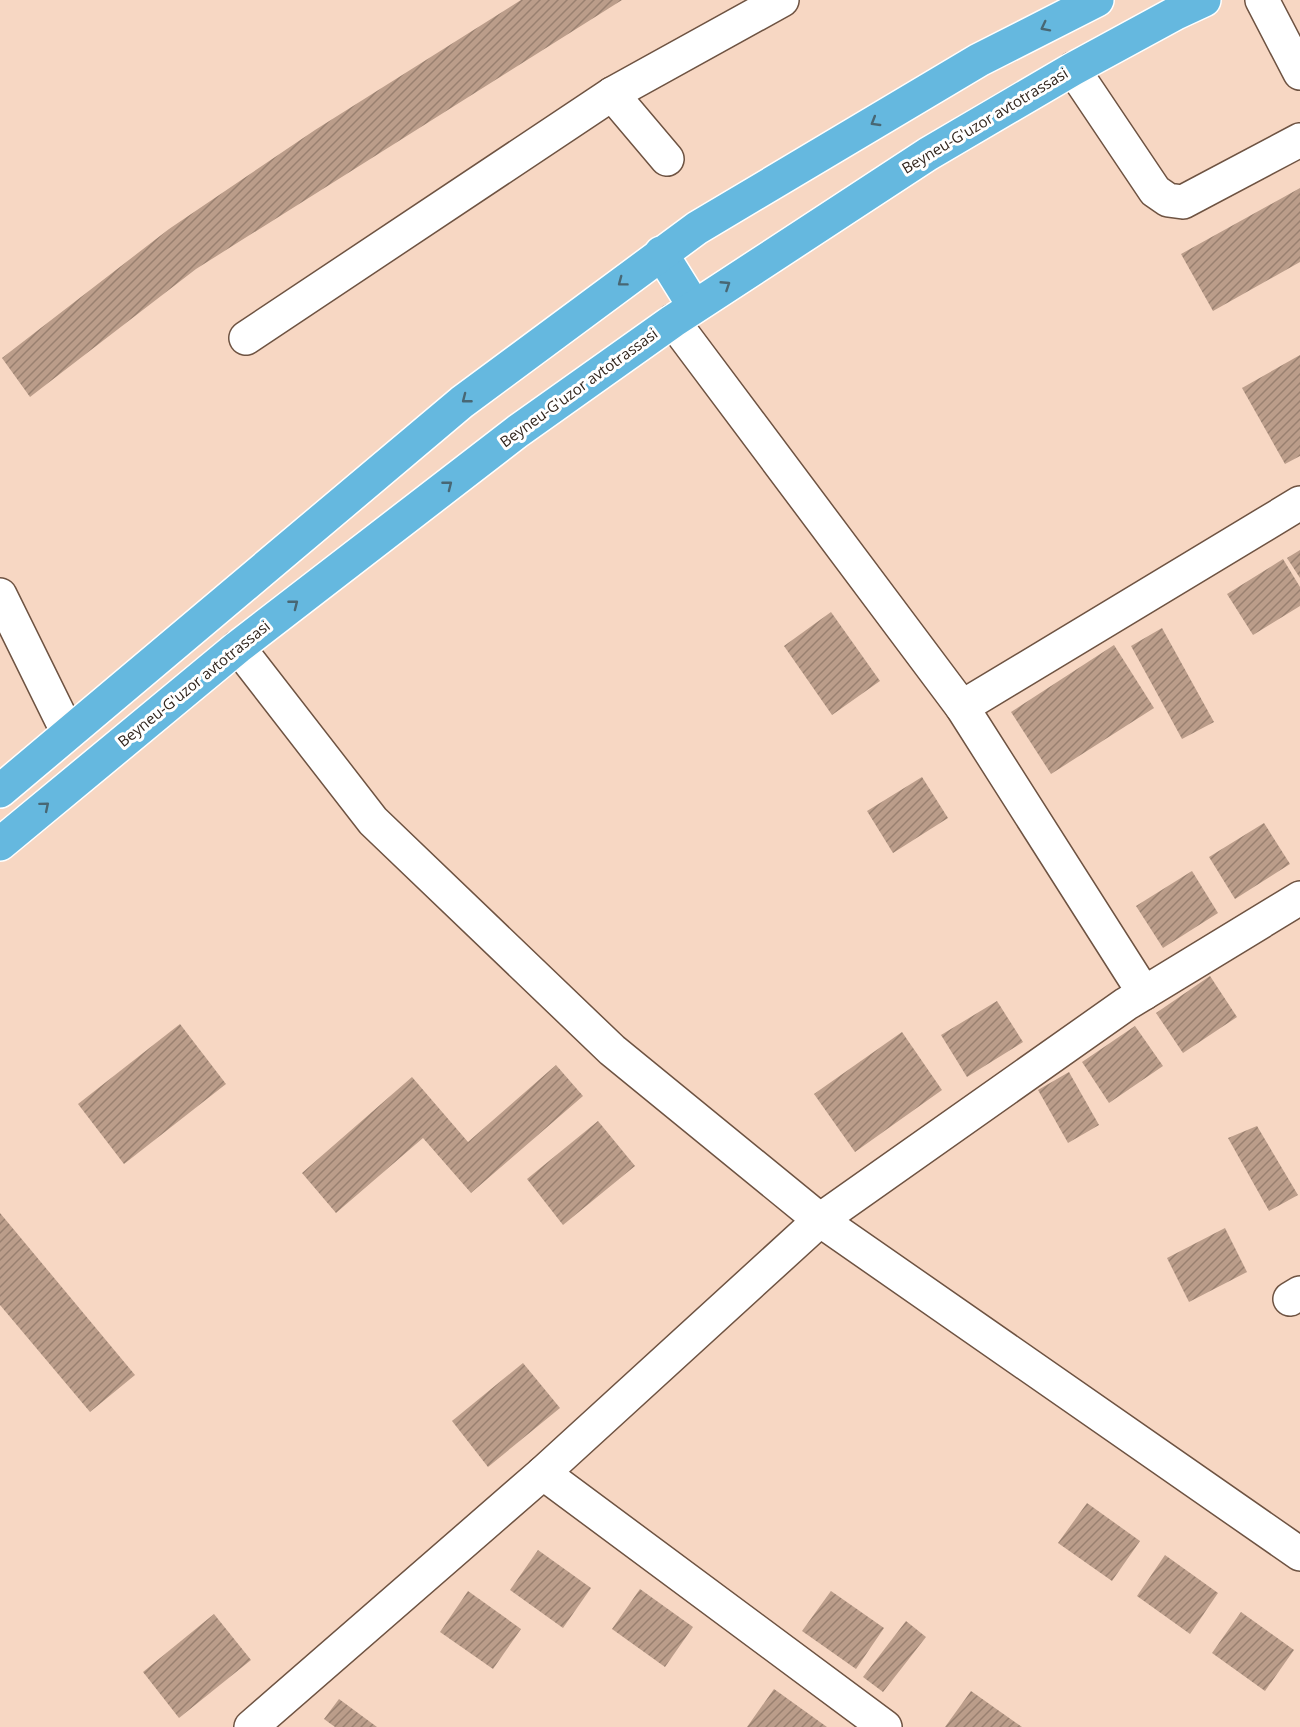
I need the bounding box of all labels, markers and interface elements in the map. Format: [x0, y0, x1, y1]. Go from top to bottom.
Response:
one-way arrow [1041, 20, 1051, 31]
street label: Beyneu-G'uzor avtotrassasi [898, 63, 1071, 178]
one-way arrow [871, 115, 881, 126]
one-way arrow [617, 275, 628, 286]
one-way arrow [720, 281, 730, 293]
street label: Beyneu-G'uzor avtotrassasi [496, 323, 661, 451]
one-way arrow [461, 392, 472, 403]
one-way arrow [442, 481, 453, 492]
one-way arrow [287, 600, 298, 611]
street label: Beyneu-G'uzor avtotrassasi [113, 616, 274, 751]
one-way arrow [38, 802, 49, 813]

